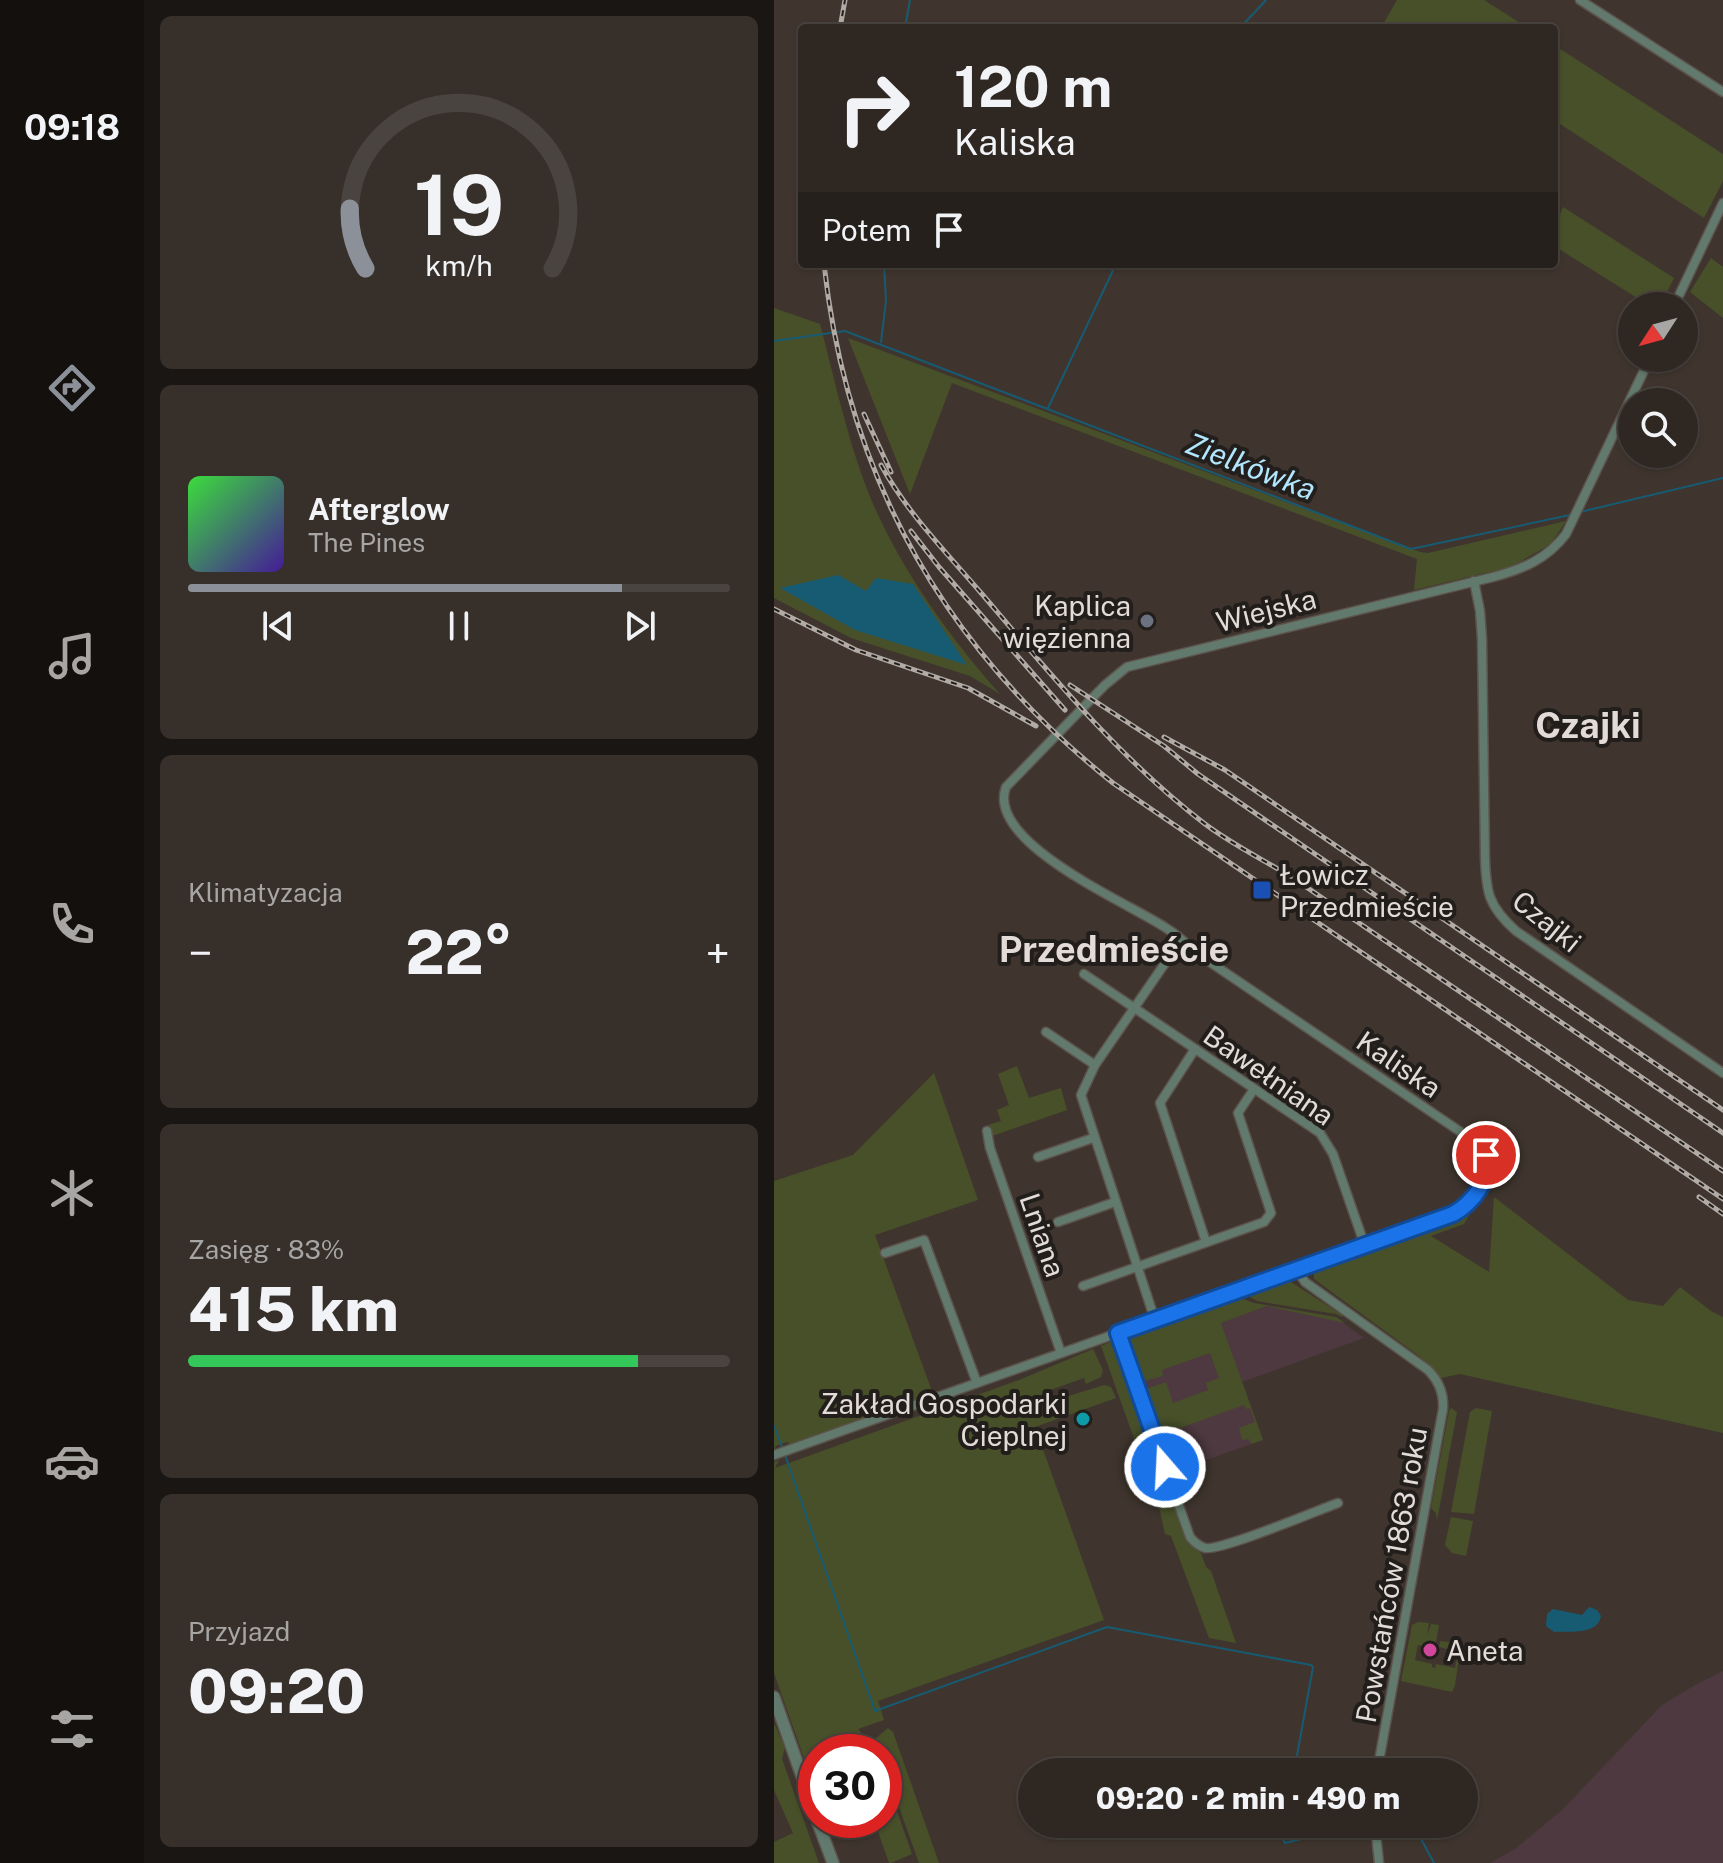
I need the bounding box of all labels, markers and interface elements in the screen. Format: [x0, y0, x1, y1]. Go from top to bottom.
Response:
text: 120 m [954, 54, 1112, 120]
icon: right [822, 56, 926, 160]
text: 09:18 [24, 106, 120, 148]
text: Kaliska [954, 121, 1076, 163]
text: 19 [414, 155, 504, 253]
icon: arrive [927, 208, 971, 252]
text: Potem [822, 212, 911, 248]
text: km/h [425, 249, 493, 282]
north arrow [1618, 292, 1698, 372]
map controls [1618, 292, 1698, 468]
icon: directions [44, 360, 100, 416]
button: search [1618, 388, 1698, 468]
water label: Zielkówka [1181, 425, 1321, 507]
text: Afterglow [308, 491, 450, 527]
text: The Pines [308, 527, 425, 558]
street label: Wiejska [1213, 582, 1319, 638]
place label: Kaplica więzienna [1003, 589, 1131, 654]
icon: previous [256, 604, 300, 648]
icon: pause [437, 604, 481, 648]
icon: next [618, 604, 662, 648]
marker: Kaplica więzienna [1138, 612, 1156, 630]
icon: music [44, 628, 100, 684]
district label: Czajki [1535, 704, 1641, 746]
place label: Łowicz Przedmieście [1280, 858, 1454, 923]
text: Klimatyzacja [188, 877, 343, 908]
marker: Łowicz Przedmieście [1251, 879, 1273, 901]
street label: Czajki [1506, 883, 1588, 959]
icon: phone [44, 896, 100, 952]
text: 22° [405, 917, 513, 988]
text: − [188, 927, 212, 979]
text: + [706, 927, 730, 979]
district label: Przedmieście [999, 928, 1229, 970]
street label: Bawełniana [1198, 1018, 1340, 1132]
street label: Kaliska [1351, 1024, 1447, 1104]
pin [1452, 1121, 1520, 1189]
icon: arrive [1464, 1133, 1508, 1177]
icon: climate [44, 1165, 100, 1221]
street label: Lniana [1013, 1189, 1073, 1281]
text: Zasięg · 83% [188, 1234, 344, 1265]
text: 415 km [188, 1274, 399, 1345]
place label: Zakład Gospodarki Cieplnej [821, 1387, 1067, 1452]
marker: Zakład Gospodarki Cieplnej [1074, 1410, 1092, 1428]
position arrow [1123, 1425, 1207, 1509]
street label: Powstańców 1863 roku [1349, 1425, 1433, 1725]
icon: car [44, 1433, 100, 1489]
text: Przyjazd [188, 1616, 290, 1647]
place label: Aneta [1446, 1634, 1524, 1667]
marker: Aneta [1421, 1641, 1439, 1659]
text: 09:20 [188, 1656, 365, 1727]
icon: filters [44, 1701, 100, 1757]
speed limit sign: 30 [798, 1734, 902, 1838]
text: 09:20 · 2 min · 490 m [1096, 1780, 1400, 1816]

